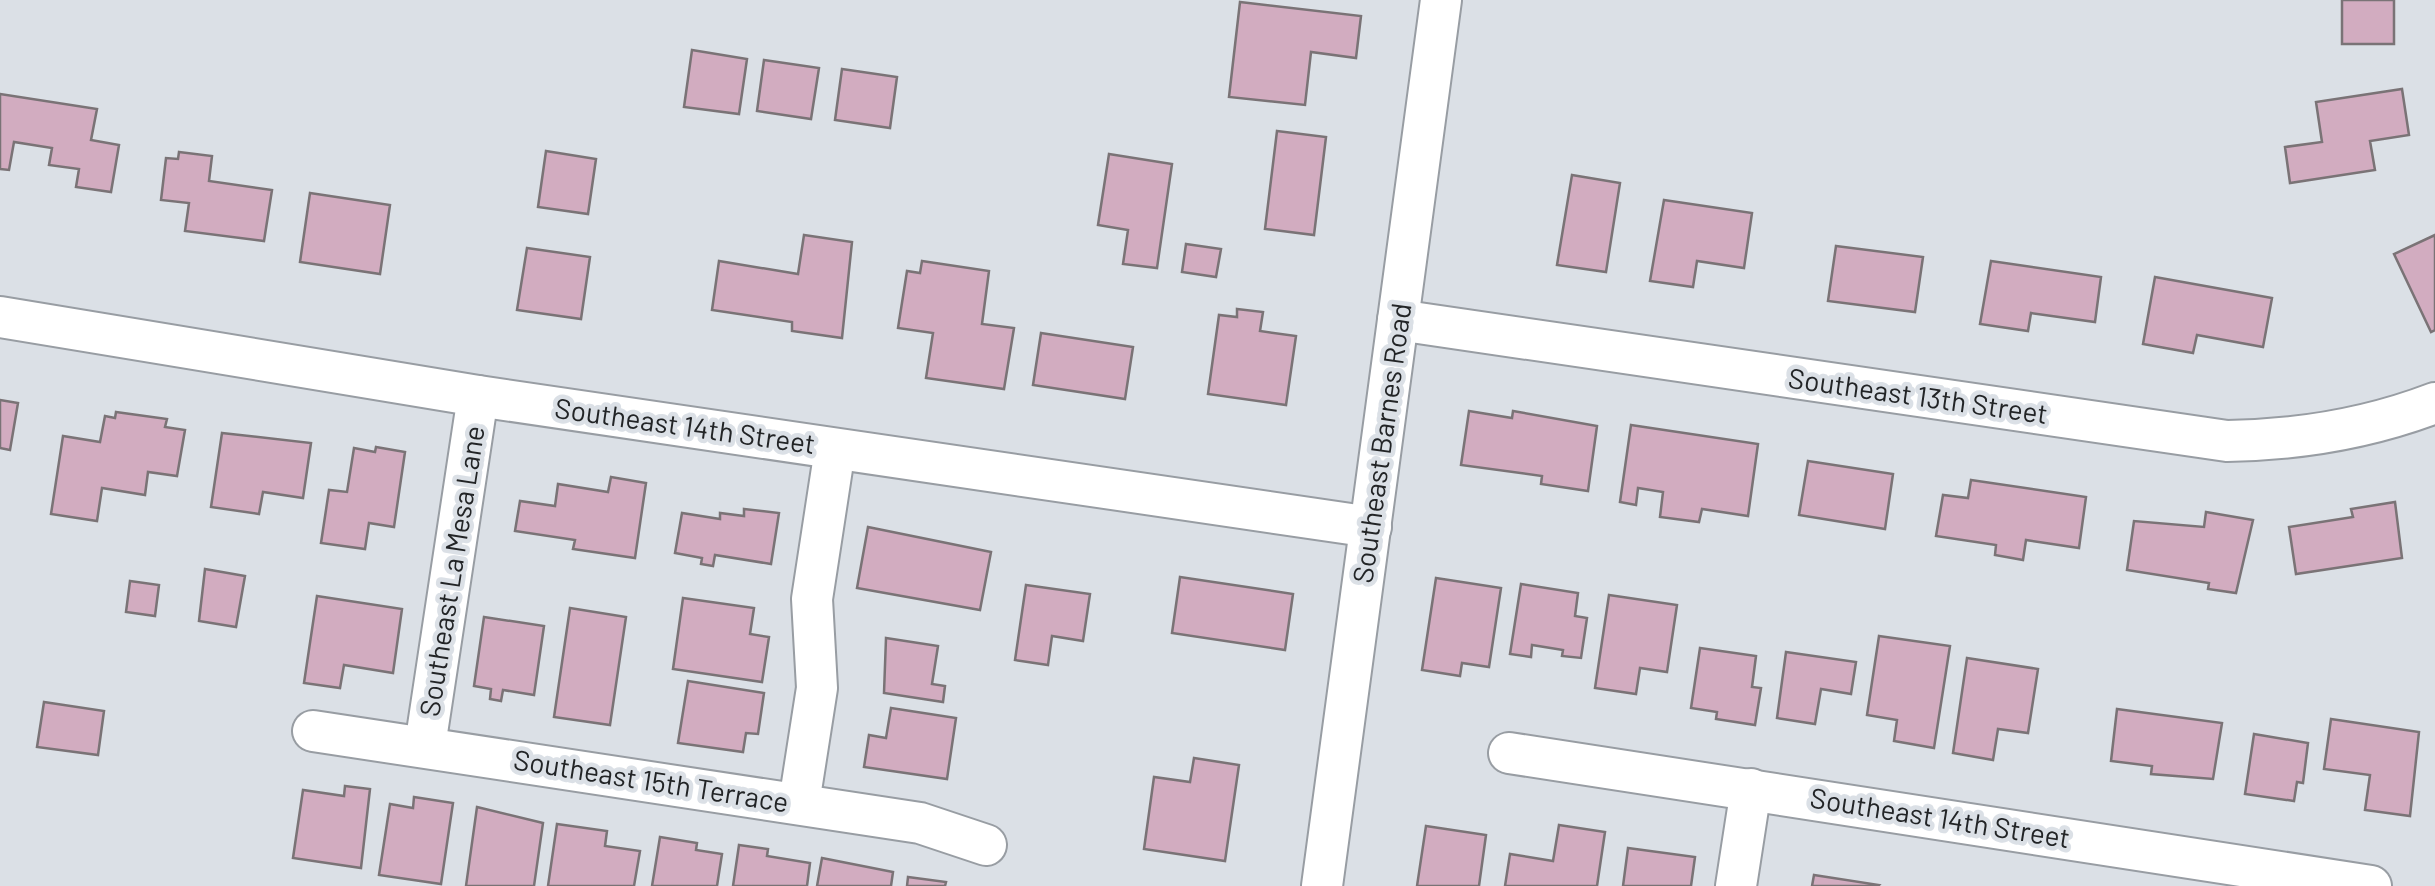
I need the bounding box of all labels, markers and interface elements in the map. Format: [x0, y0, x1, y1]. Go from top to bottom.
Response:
street label: Southeast Barnes Road [1345, 301, 1418, 585]
street label: Southeast 13th Street [1786, 360, 2050, 430]
street label: Southeast 14th Street [553, 390, 818, 460]
street label: Southeast La Mesa Lane [411, 423, 491, 719]
street label: Southeast 15th Terrace [511, 741, 791, 819]
street label: Southeast 14th Street [1808, 780, 2072, 854]

